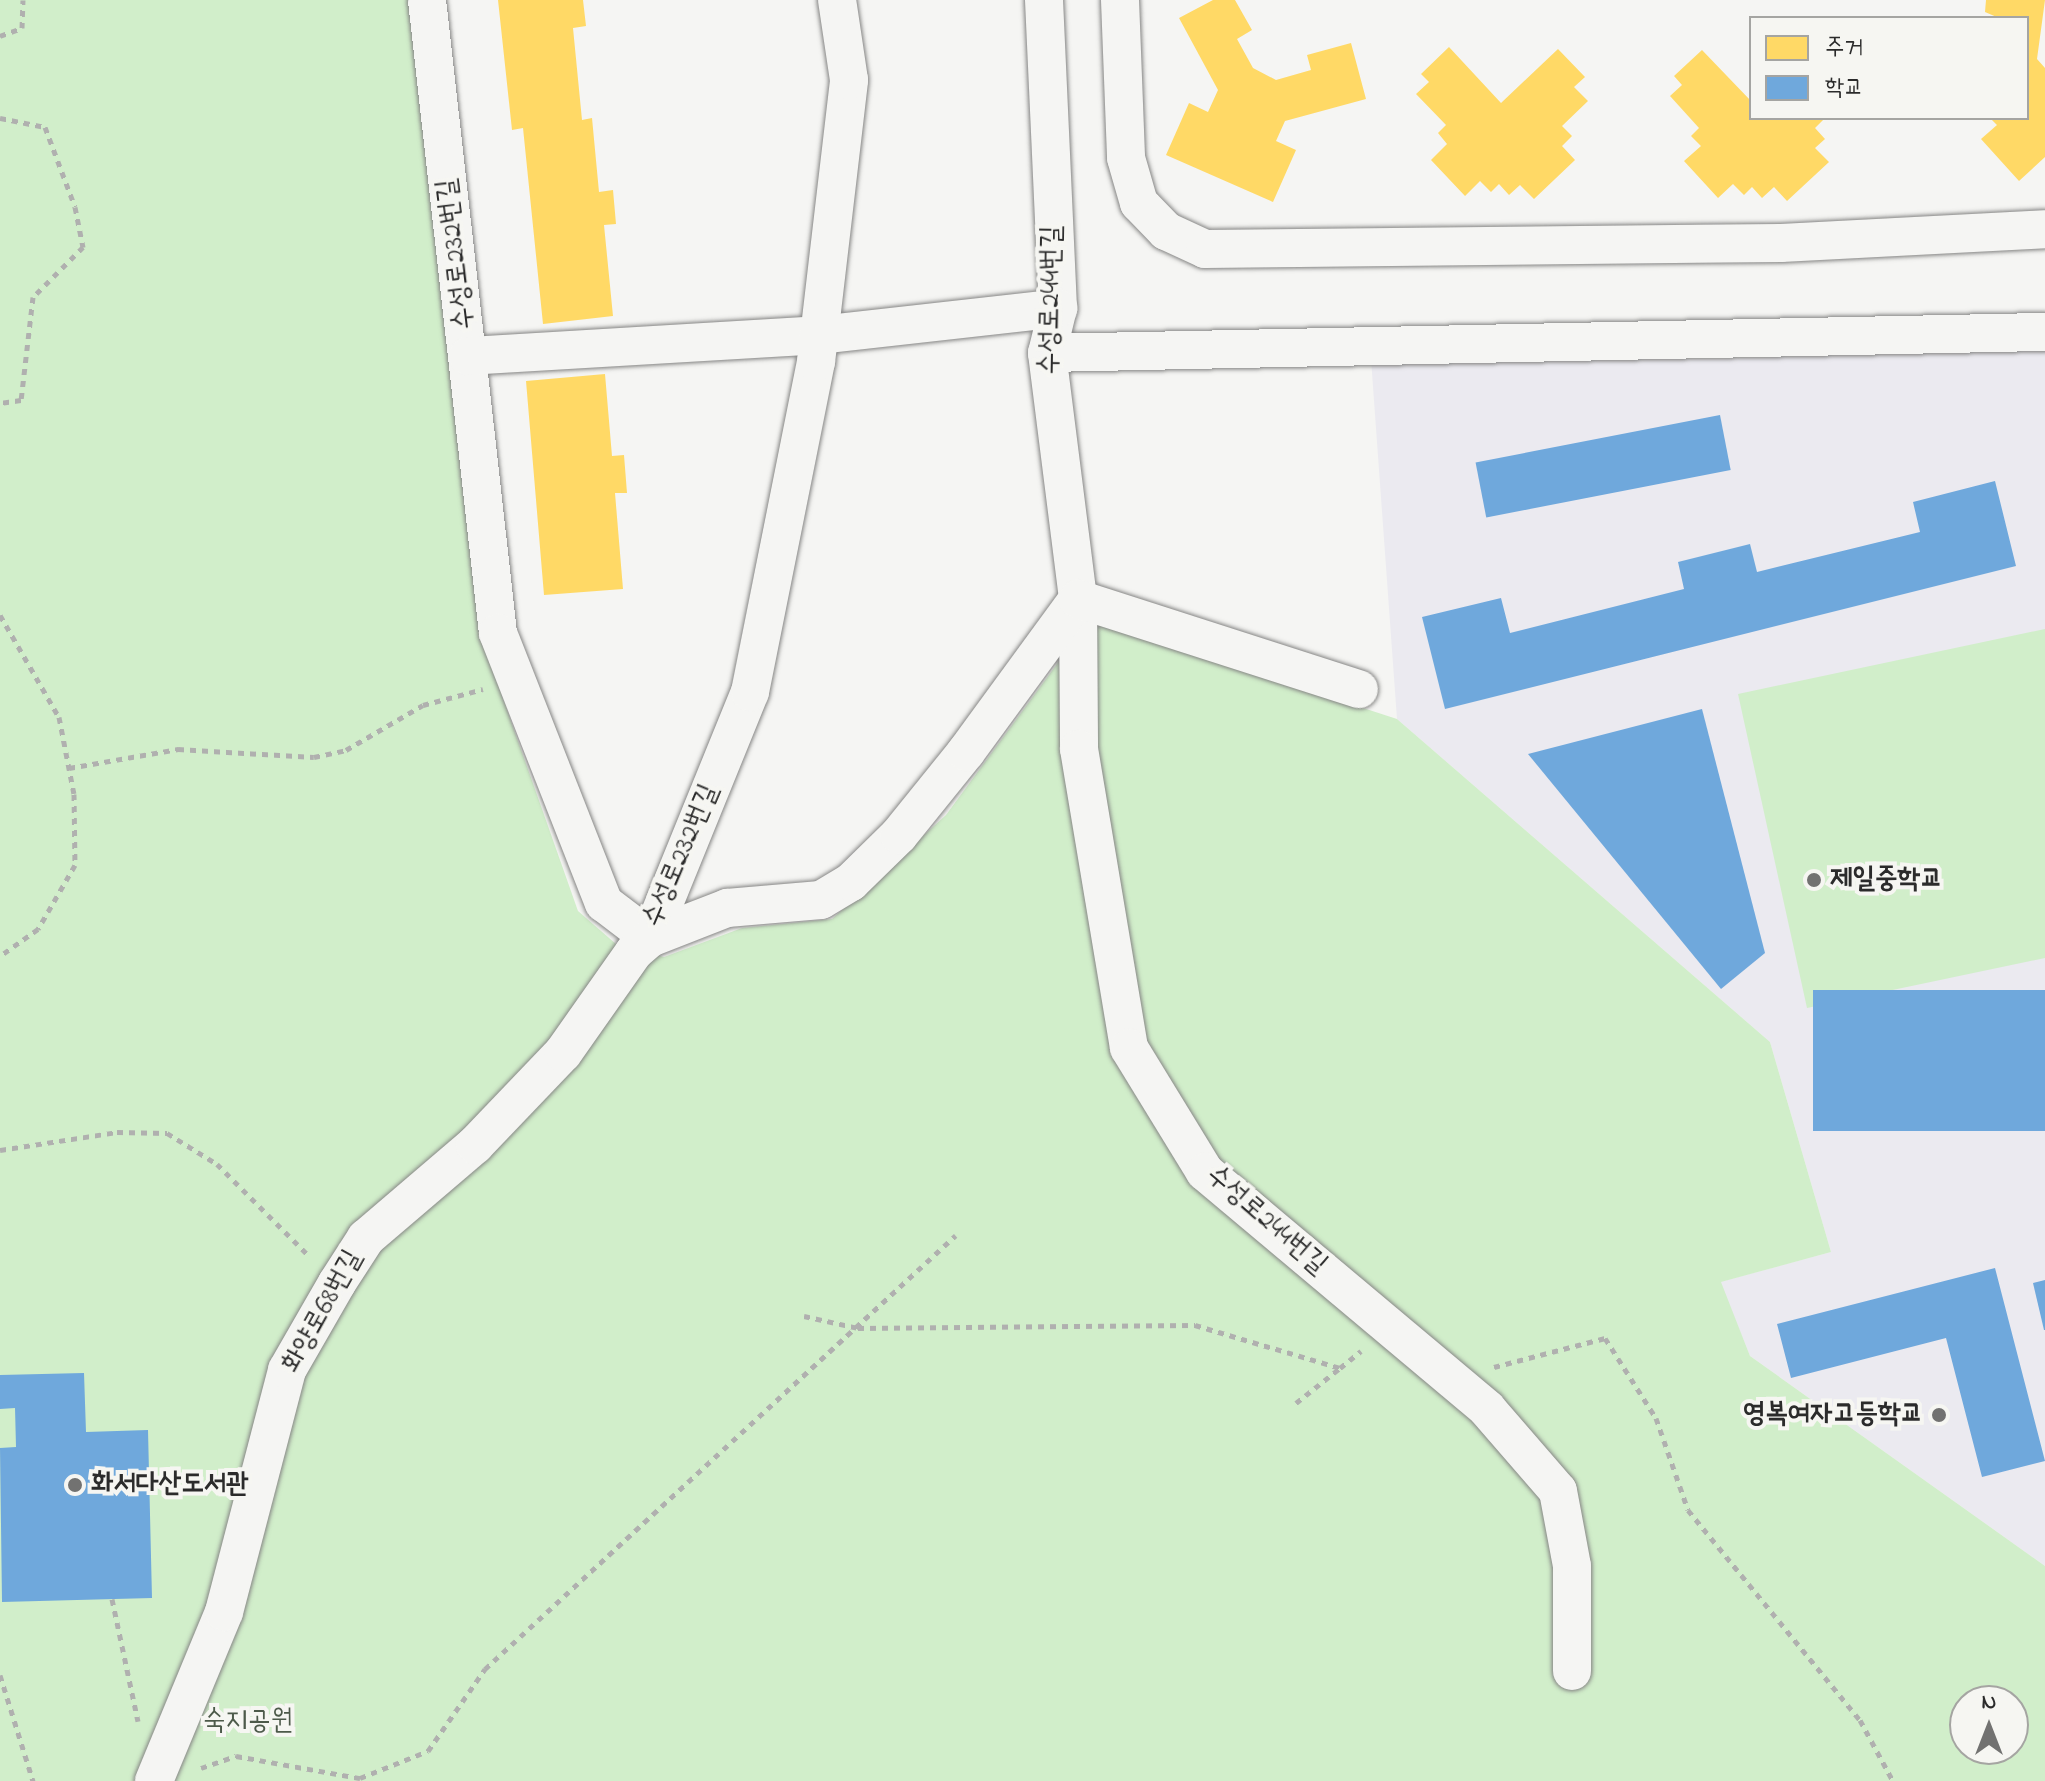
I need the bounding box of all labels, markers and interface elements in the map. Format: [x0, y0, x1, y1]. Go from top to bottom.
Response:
legend [1749, 16, 2029, 120]
text: 주거 [1825, 31, 1864, 66]
text: 학교 [1825, 71, 1864, 106]
street label: 수성로232번길 [431, 176, 483, 332]
street label: 수성로244번길 [1034, 225, 1070, 375]
street label: 수성로232번길 [637, 779, 727, 933]
place label: 제일중학교 [1830, 863, 1943, 897]
marker: 제일중학교 [1805, 871, 1823, 889]
street label: 수성로244번길 [1199, 1159, 1333, 1283]
street label: 화양로68번길 [275, 1245, 371, 1379]
place label: 영복여자고등학교 [1743, 1398, 1923, 1432]
marker: 영복여자고등학교 [1930, 1406, 1948, 1424]
place label: 화서다산도서관 [91, 1468, 249, 1502]
marker: 화서다산도서관 [66, 1476, 84, 1494]
north arrow [1949, 1685, 2029, 1765]
text: N [1982, 1687, 1996, 1719]
park label: 숙지공원 [203, 1705, 293, 1739]

